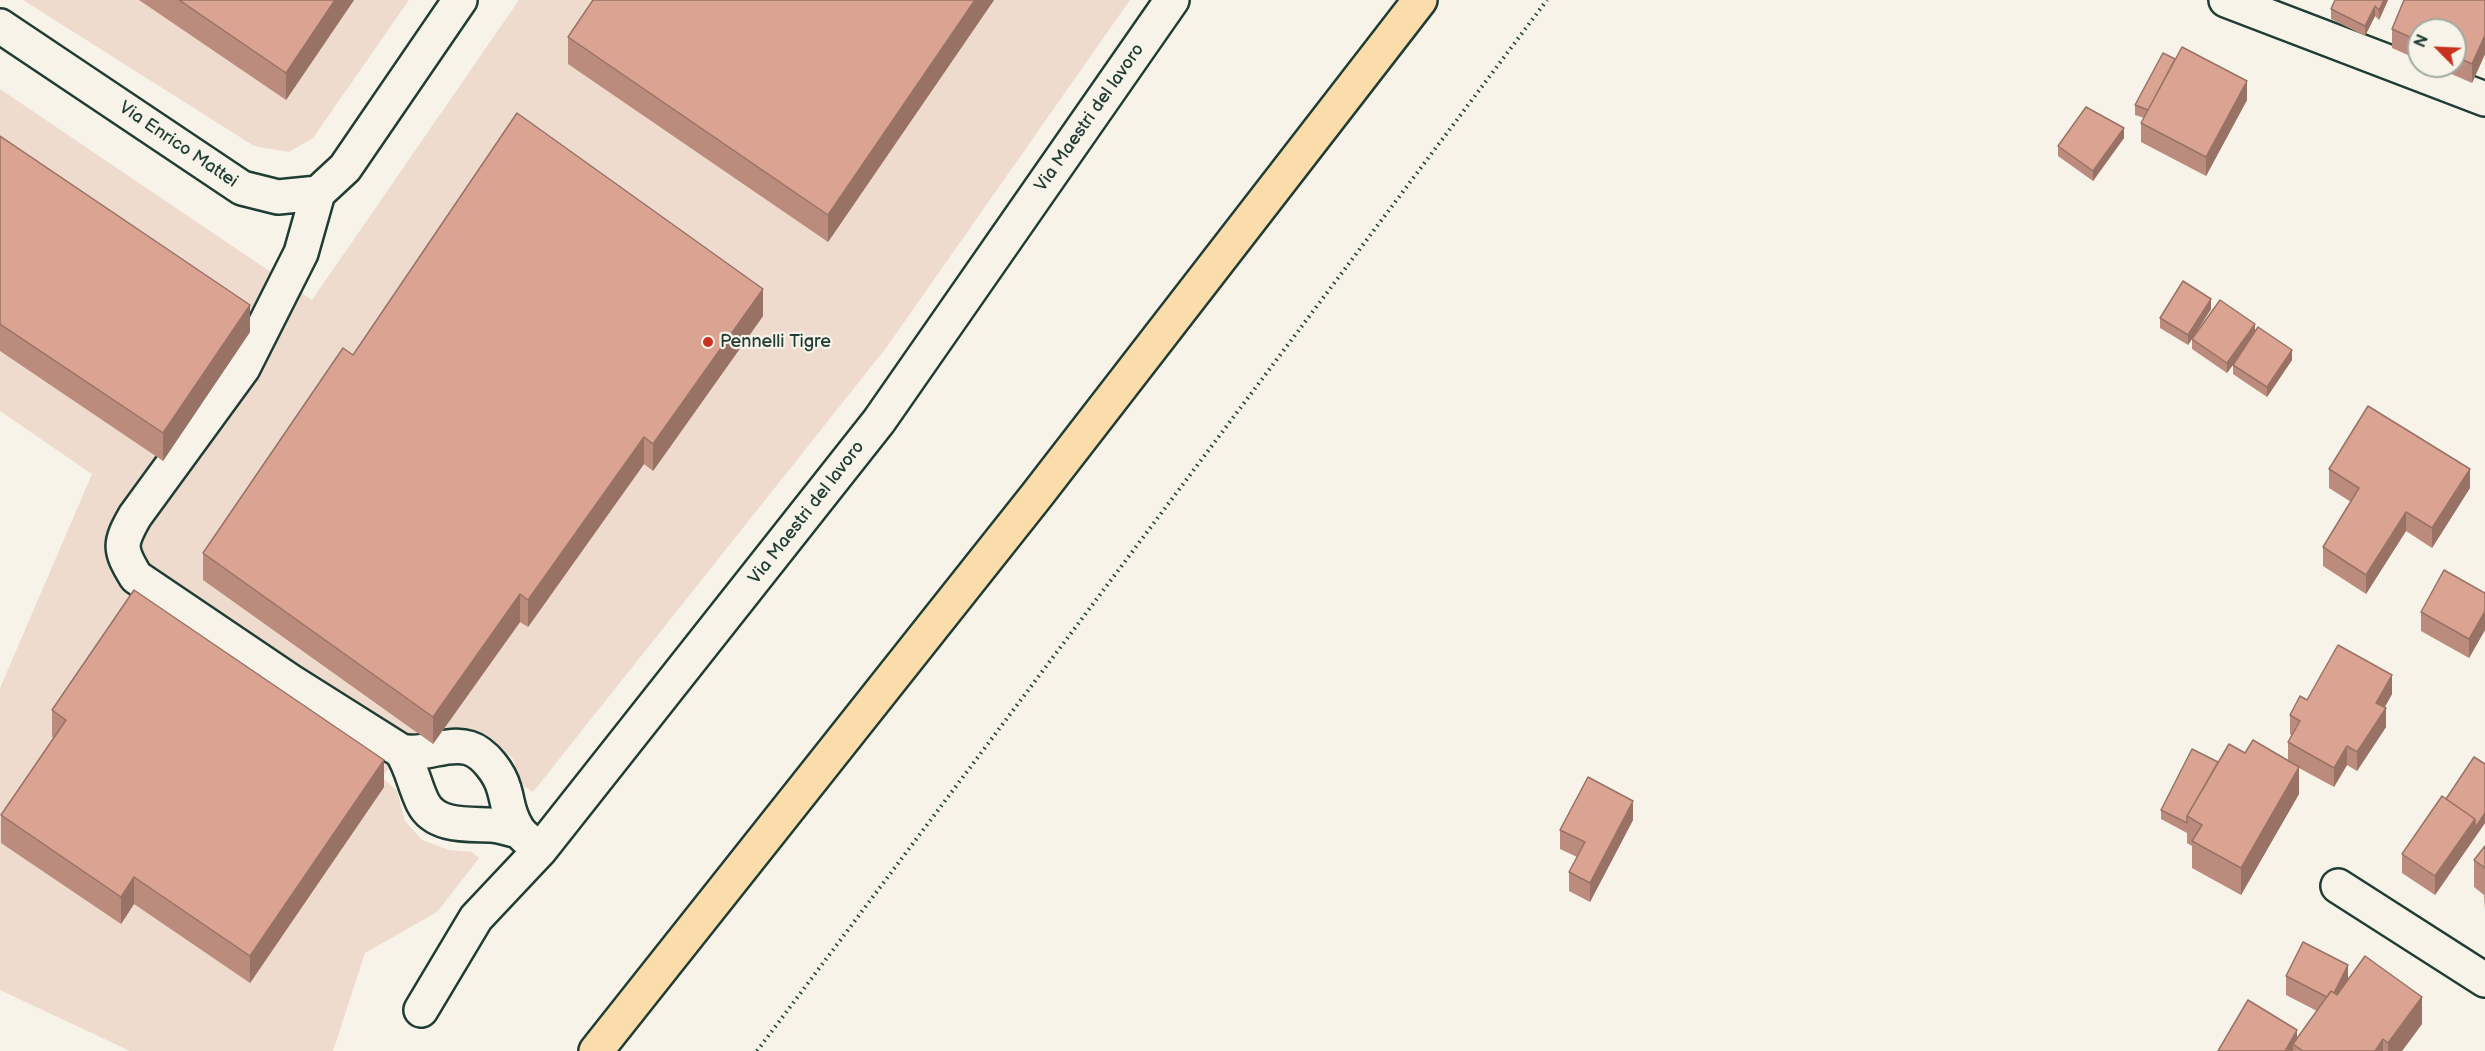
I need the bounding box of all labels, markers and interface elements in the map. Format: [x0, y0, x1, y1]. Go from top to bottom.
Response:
north arrow [2407, 18, 2467, 78]
text: N [2411, 32, 2433, 51]
street label: Via Maestri del lavoro [1031, 40, 1149, 196]
street label: Via Enrico Mattei [114, 97, 242, 193]
place label: Pennelli Tigre [720, 331, 831, 353]
marker: Pennelli Tigre [701, 335, 715, 349]
street label: Via Maestri del lavoro [744, 437, 870, 589]

